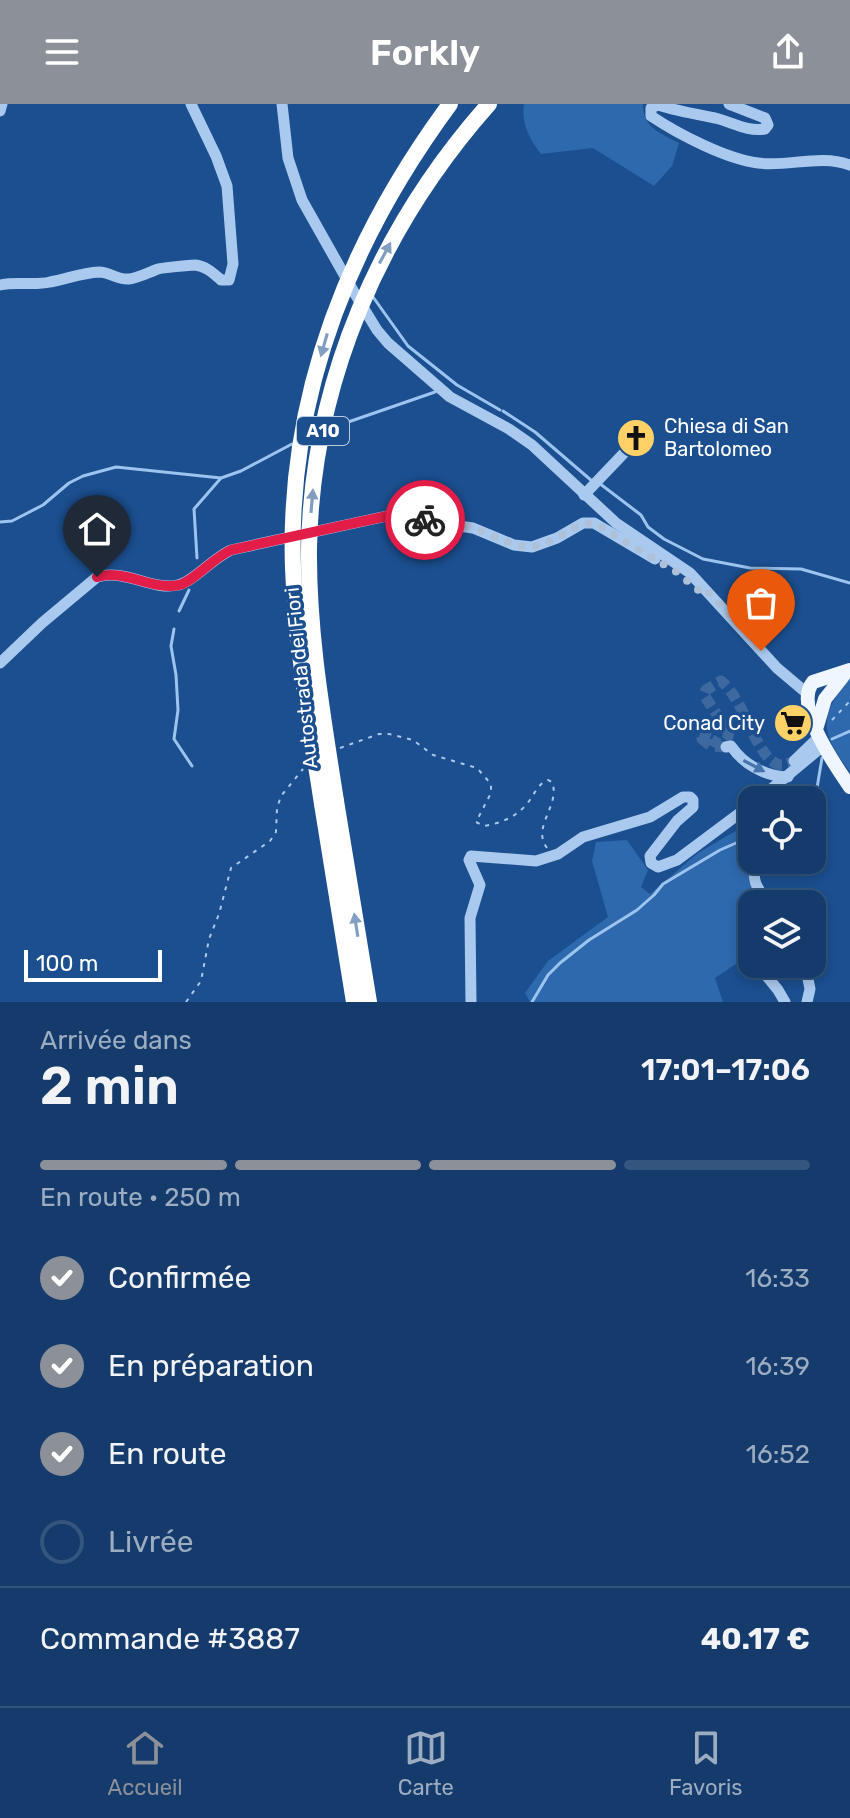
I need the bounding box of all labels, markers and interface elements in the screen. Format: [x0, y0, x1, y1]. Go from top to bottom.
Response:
icon: menu [40, 30, 84, 74]
icon: share [766, 30, 810, 74]
text: Forkly [370, 31, 480, 74]
one-way arrow [378, 241, 391, 264]
one-way arrow [317, 334, 330, 358]
place label: Chiesa di San Bartolomeo [664, 414, 789, 461]
road number: A10 [297, 417, 349, 445]
church icon: Chiesa di San Bartolomeo [615, 417, 657, 459]
courier [385, 480, 465, 560]
one-way arrow [306, 488, 319, 513]
pin [63, 495, 131, 577]
icon: bike [403, 498, 447, 542]
icon: home [75, 507, 119, 551]
pin [727, 569, 795, 651]
icon: bag [739, 581, 783, 625]
street label: Autostrada dei Fiori [280, 586, 322, 770]
supermarket icon: Conad City [772, 702, 814, 744]
place label: Conad City [663, 711, 765, 735]
one-way arrow [743, 758, 765, 772]
map controls [738, 786, 826, 978]
button: locate [738, 786, 826, 874]
button: layers [738, 890, 826, 978]
one-way arrow [349, 912, 361, 937]
scale bar [24, 946, 162, 982]
text: 100 m [36, 950, 98, 977]
text: Arrivée dans [40, 1025, 192, 1056]
text: 17:01–17:06 [641, 1052, 810, 1088]
text: 2 min [40, 1055, 179, 1117]
text: En route · 250 m [40, 1182, 241, 1213]
icon: check [40, 1256, 84, 1300]
text: Confirmée [108, 1260, 251, 1296]
text: 16:33 [745, 1263, 810, 1294]
icon: check [40, 1344, 84, 1388]
text: En préparation [108, 1348, 314, 1384]
text: 16:39 [745, 1351, 810, 1382]
icon: check [40, 1432, 84, 1476]
text: En route [108, 1436, 227, 1472]
text: 16:52 [746, 1439, 810, 1470]
text: Livrée [108, 1524, 193, 1560]
text: Commande #3887 [40, 1621, 300, 1657]
text: 40.17 € [701, 1621, 810, 1657]
tab: Accueil [108, 1726, 183, 1801]
tab: Carte [398, 1726, 454, 1801]
tab: Favoris [669, 1726, 742, 1801]

